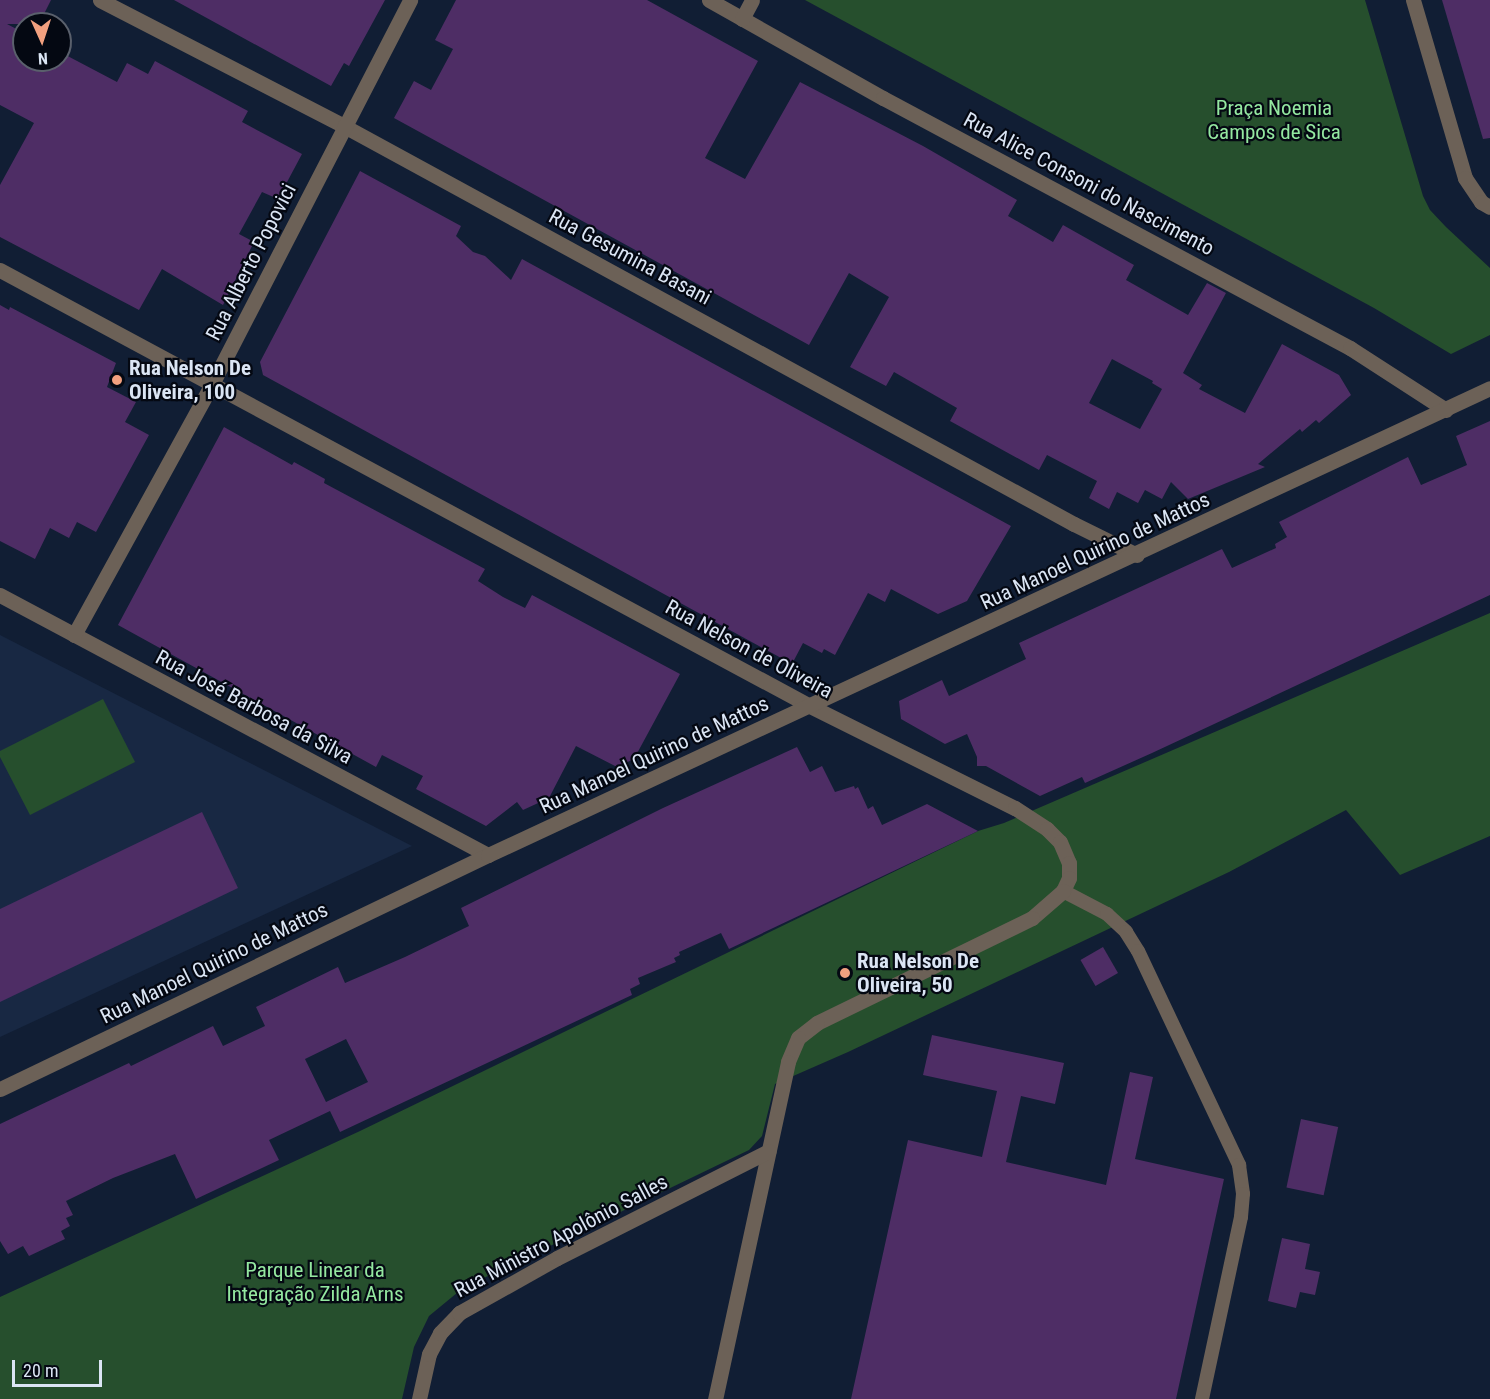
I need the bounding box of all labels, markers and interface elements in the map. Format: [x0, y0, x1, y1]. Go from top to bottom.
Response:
north arrow [12, 12, 72, 72]
text: N [37, 49, 48, 68]
park label: Praça Noemia Campos de Sica [1207, 95, 1341, 145]
street label: Rua Alice Consoni do Nascimento [959, 107, 1219, 261]
street label: Rua Alberto Popovici [201, 179, 301, 345]
street label: Rua Gesumina Basani [545, 204, 715, 310]
place label: Rua Nelson De Oliveira, 100 [129, 355, 251, 405]
marker: Rua Nelson De Oliveira, 100 [110, 373, 124, 387]
street label: Rua Manoel Quirino de Mattos [976, 487, 1214, 615]
street label: Rua Nelson de Oliveira [661, 594, 837, 704]
street label: Rua José Barbosa da Silva [151, 644, 357, 770]
street label: Rua Manoel Quirino de Mattos [535, 691, 773, 819]
street label: Rua Manoel Quirino de Mattos [96, 897, 332, 1029]
place label: Rua Nelson De Oliveira, 50 [857, 948, 979, 998]
marker: Rua Nelson De Oliveira, 50 [838, 966, 852, 980]
street label: Rua Ministro Apolônio Salles [450, 1169, 672, 1303]
park label: Parque Linear da Integração Zilda Arns [226, 1257, 404, 1307]
scale bar [15, 1348, 105, 1386]
text: 20 m [23, 1360, 58, 1381]

